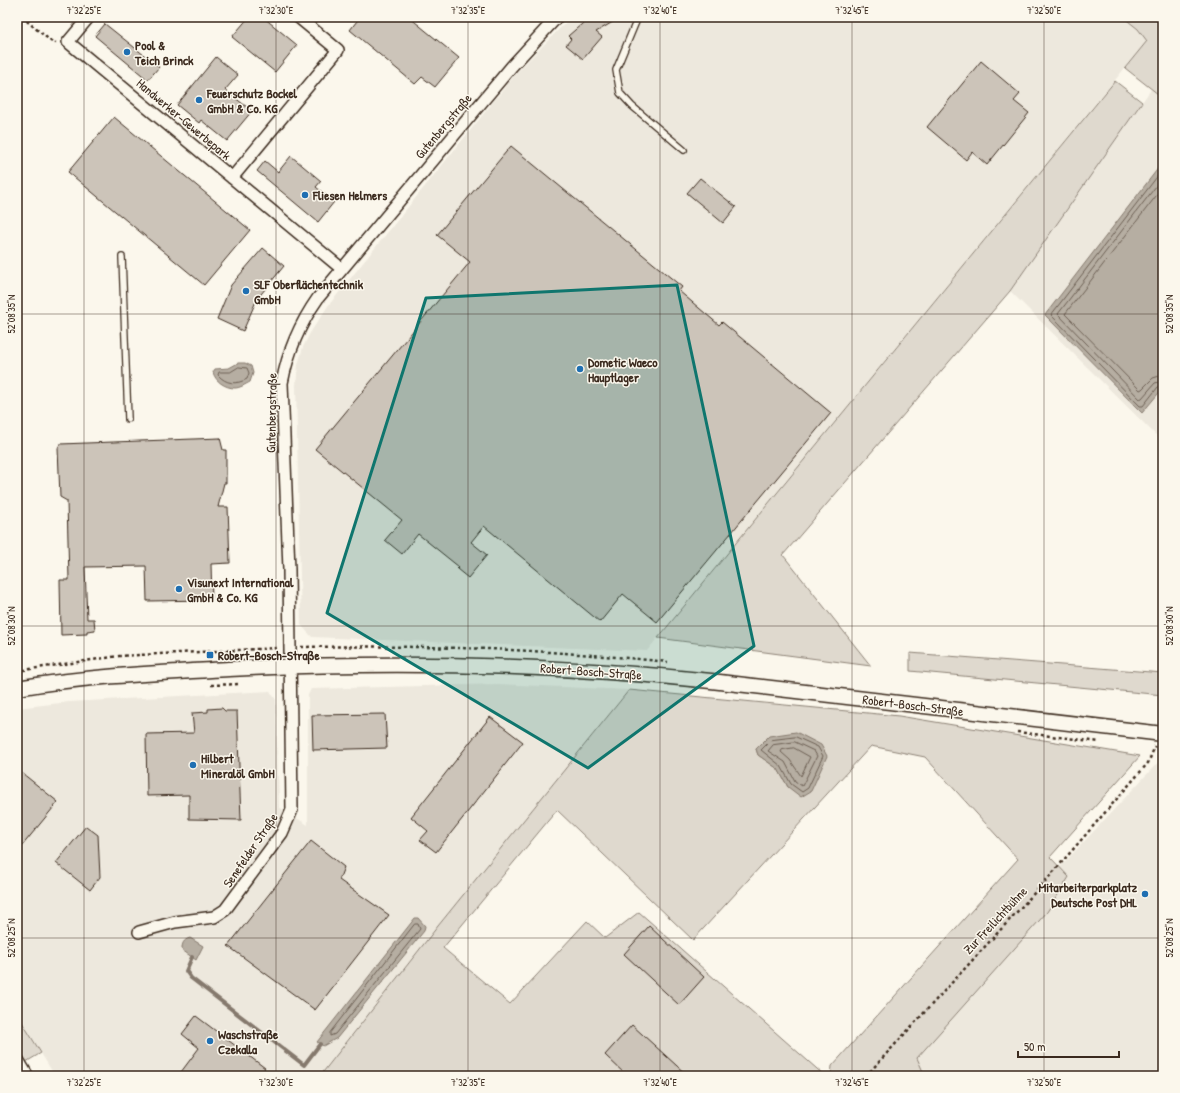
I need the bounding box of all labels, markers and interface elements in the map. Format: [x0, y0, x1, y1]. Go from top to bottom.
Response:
text: 7°32'25"E [67, 4, 102, 17]
text: 7°32'30"E [259, 4, 294, 17]
text: 7°32'35"E [451, 4, 486, 17]
text: 7°32'40"E [643, 4, 677, 17]
text: 7°32'45"E [835, 4, 869, 17]
text: 7°32'50"E [1027, 4, 1062, 17]
place label: Pool & Teich Brinck [134, 36, 194, 69]
marker: Pool & Teich Brinck [122, 47, 132, 57]
street label: Handwerker-Gewerbepark [133, 74, 236, 164]
place label: Feuerschutz Bockel GmbH & Co. KG [206, 84, 298, 117]
street label: Gutenbergstraße [410, 90, 476, 162]
marker: Feuerschutz Bockel GmbH & Co. KG [194, 95, 204, 105]
place label: Fliesen Helmers [312, 186, 387, 204]
marker: Fliesen Helmers [300, 190, 310, 200]
place label: SLF Oberflächentechnik GmbH [254, 275, 364, 308]
marker: SLF Oberflächentechnik GmbH [241, 286, 251, 296]
text: 52°08'35"N [5, 295, 18, 333]
text: 52°08'35"N [1163, 295, 1176, 333]
place label: Dometic Waeco Hauptlager [588, 353, 658, 387]
marker: Dometic Waeco Hauptlager [575, 364, 585, 374]
street label: Gutenbergstraße [261, 373, 281, 453]
place label: Visunext International GmbH & Co. KG [187, 573, 294, 606]
marker: Visunext International GmbH & Co. KG [174, 584, 184, 594]
text: 52°08'30"N [5, 607, 18, 646]
text: 52°08'30"N [1163, 607, 1176, 646]
place label: Robert-Bosch-Straße [218, 646, 320, 665]
marker: Robert-Bosch-Straße [205, 650, 215, 660]
street label: Robert-Bosch-Straße [540, 658, 642, 684]
street label: Robert-Bosch-Straße [861, 690, 965, 720]
place label: Hilbert Mineralöl GmbH [201, 749, 274, 782]
marker: Hilbert Mineralöl GmbH [188, 760, 198, 770]
street label: Senefelder Straße [218, 809, 282, 891]
place label: Mitarbeiterparkplatz Deutsche Post DHL [1038, 878, 1137, 911]
street label: Zur Freilichtbühne [959, 882, 1031, 958]
marker: Mitarbeiterparkplatz Deutsche Post DHL [1140, 889, 1150, 899]
text: 52°08'25"N [5, 919, 18, 957]
text: 52°08'25"N [1163, 919, 1176, 957]
place label: Waschstraße Czekalla [218, 1025, 279, 1058]
scale bar [1018, 1033, 1119, 1059]
marker: Waschstraße Czekalla [205, 1036, 215, 1046]
text: 50 m [1024, 1038, 1045, 1055]
text: 7°32'25"E [67, 1076, 102, 1089]
text: 7°32'30"E [259, 1076, 294, 1089]
text: 7°32'35"E [451, 1076, 486, 1089]
text: 7°32'40"E [643, 1076, 677, 1089]
text: 7°32'45"E [835, 1076, 869, 1089]
text: 7°32'50"E [1027, 1076, 1062, 1089]

